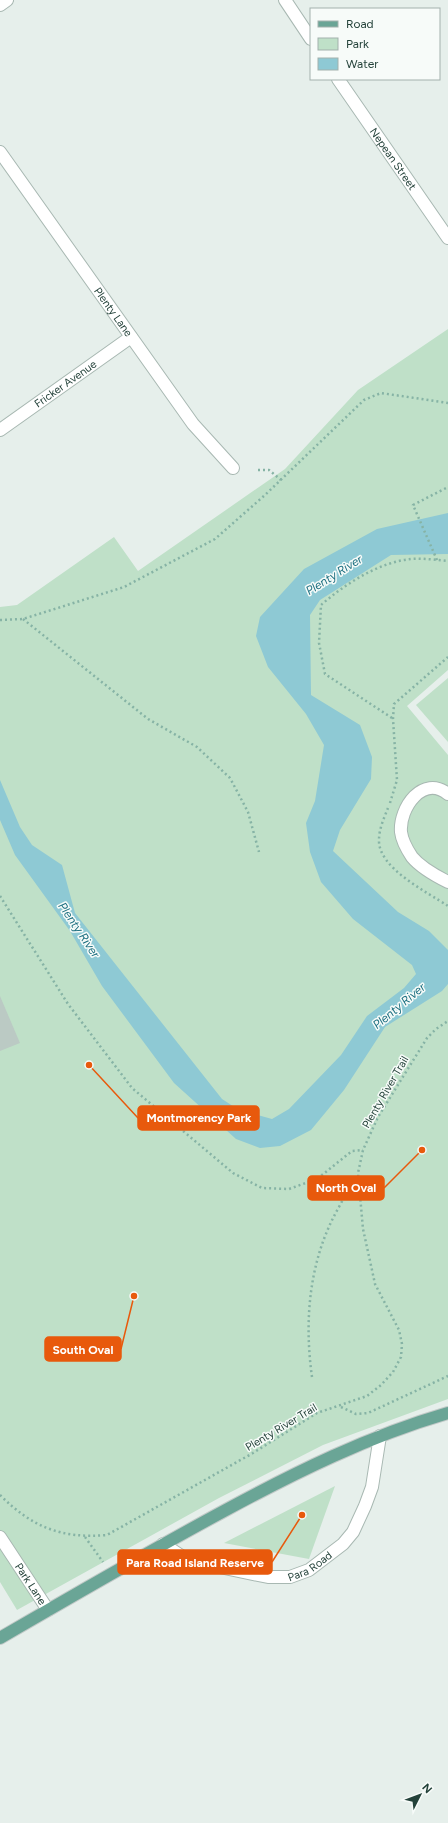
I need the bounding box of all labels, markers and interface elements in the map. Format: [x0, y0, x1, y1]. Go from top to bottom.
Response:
legend [310, 8, 440, 80]
text: Road [346, 17, 374, 31]
text: Park [346, 37, 369, 51]
text: Water [346, 57, 378, 71]
street label: Nepean Street [367, 126, 419, 193]
street label: Plenty Lane [91, 285, 135, 339]
street label: Fricker Avenue [32, 358, 99, 411]
water label: Plenty River [303, 552, 366, 598]
water label: Plenty River [55, 900, 103, 961]
water label: Plenty River [370, 980, 429, 1032]
street label: Plenty River Trail [360, 1054, 411, 1131]
callout: Montmorency Park [138, 1106, 259, 1130]
text: Montmorency Park [147, 1111, 252, 1125]
callout: North Oval [308, 1176, 384, 1200]
text: North Oval [316, 1181, 376, 1195]
callout: South Oval [45, 1337, 121, 1361]
text: South Oval [53, 1343, 113, 1357]
street label: Plenty River Trail [243, 1401, 319, 1454]
street label: Para Road [286, 1549, 335, 1584]
callout: Para Road Island Reserve [118, 1550, 272, 1574]
text: Para Road Island Reserve [126, 1556, 264, 1570]
street label: Park Lane [12, 1561, 49, 1607]
north arrow [400, 1775, 440, 1815]
text: N [419, 1781, 435, 1796]

